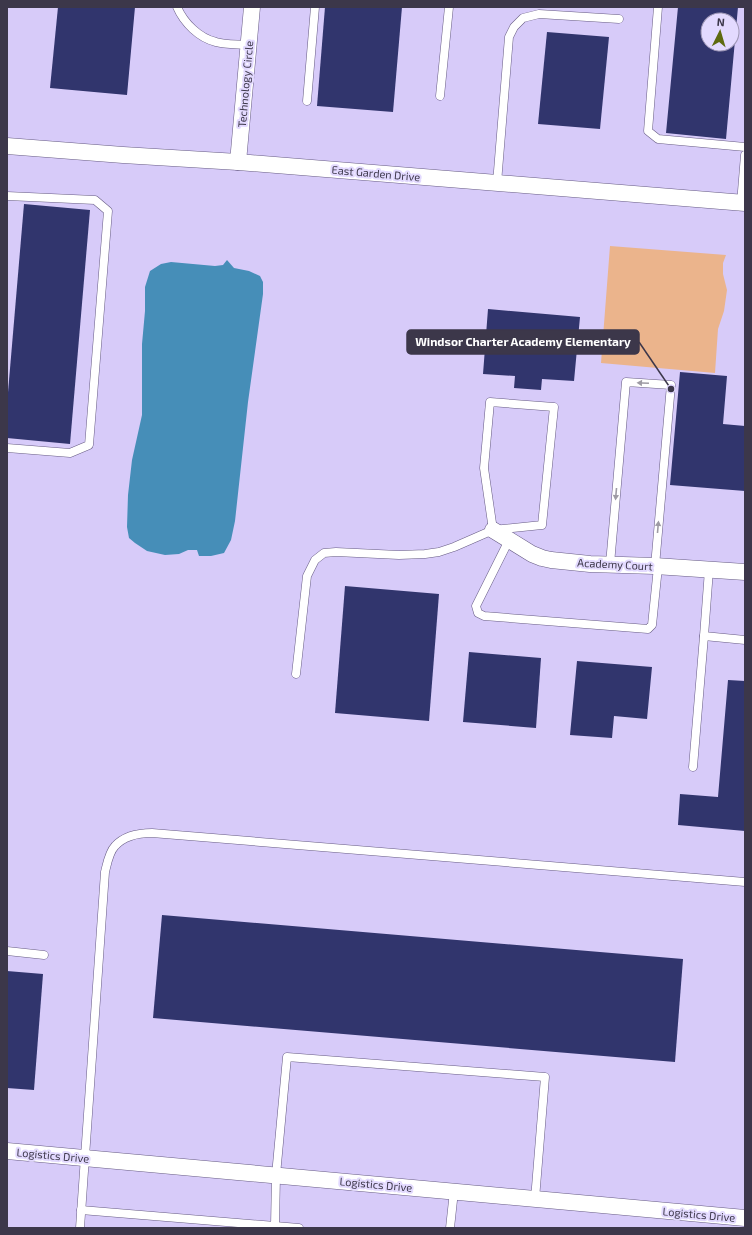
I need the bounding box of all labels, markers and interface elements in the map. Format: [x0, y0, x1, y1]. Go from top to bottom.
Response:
north arrow [700, 12, 740, 52]
text: N [716, 15, 725, 28]
street label: Technology Circle [235, 40, 255, 128]
street label: East Garden Drive [331, 163, 421, 183]
callout: Windsor Charter Academy Elementary [407, 330, 639, 354]
text: Windsor Charter Academy Elementary [415, 334, 631, 349]
one-way arrow [637, 380, 649, 387]
one-way arrow [612, 488, 619, 501]
one-way arrow [655, 521, 662, 533]
street label: Academy Court [577, 556, 653, 572]
street label: Logistics Drive [16, 1145, 90, 1165]
street label: Logistics Drive [339, 1174, 413, 1194]
street label: Logistics Drive [662, 1204, 736, 1224]

